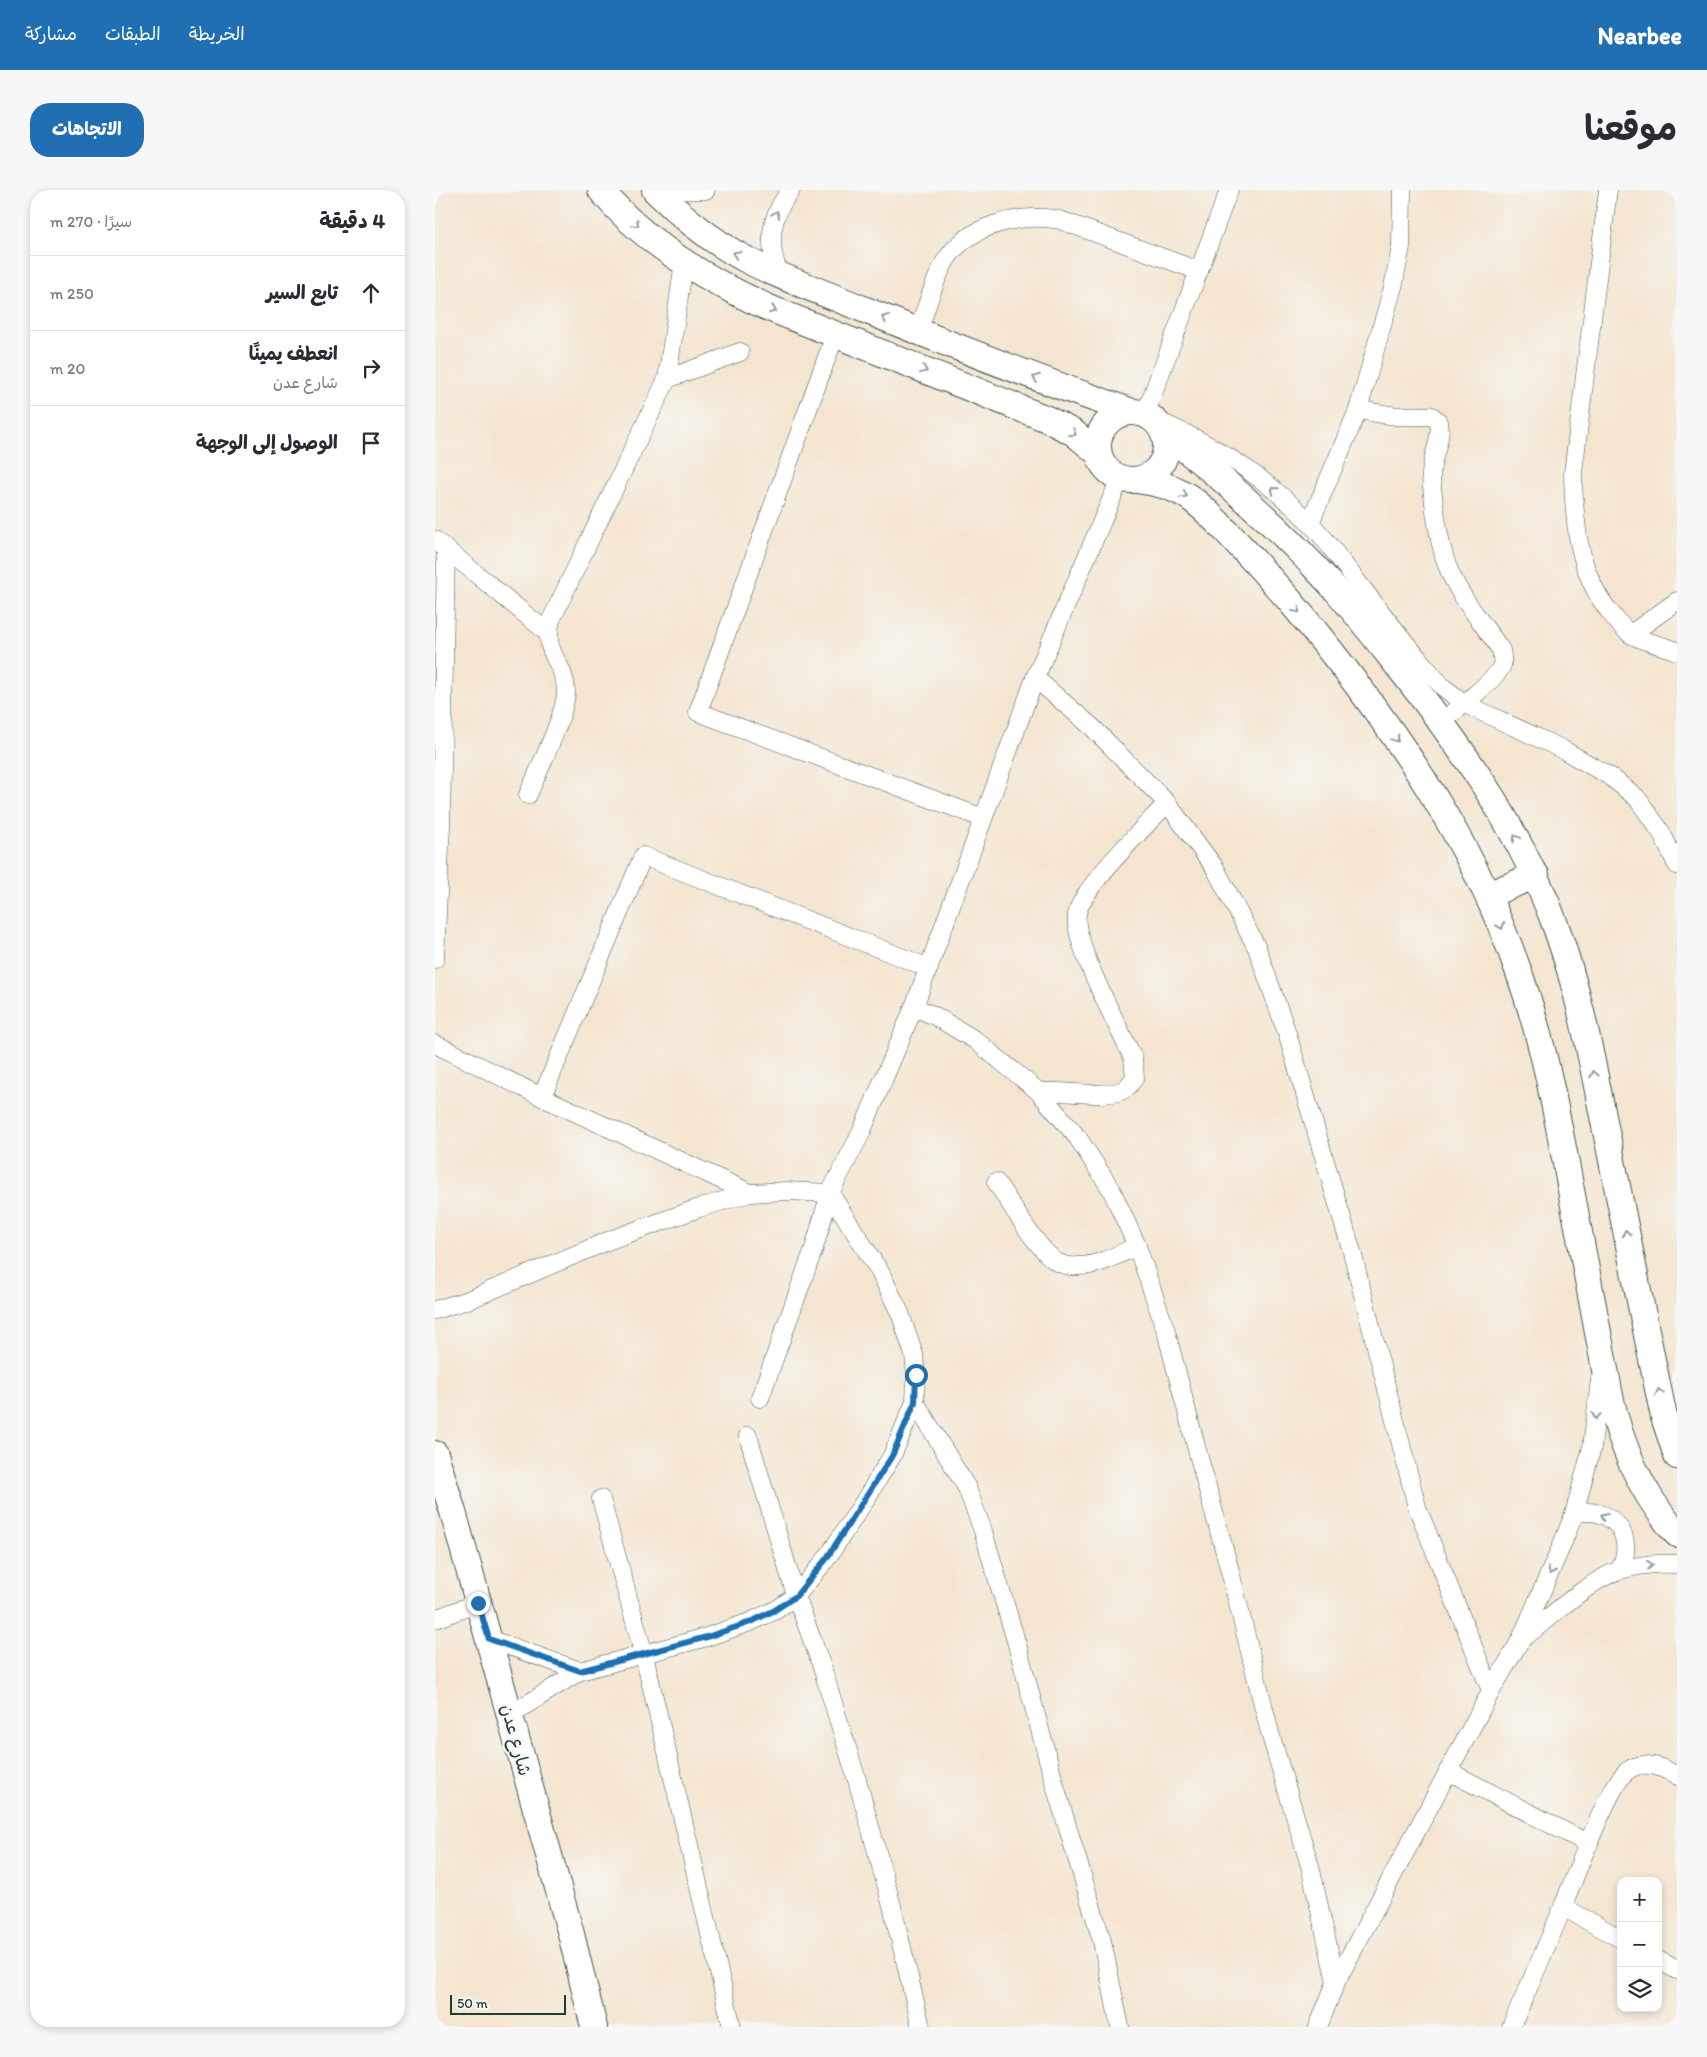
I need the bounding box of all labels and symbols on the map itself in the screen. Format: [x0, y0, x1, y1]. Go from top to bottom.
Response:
one-way arrow [770, 210, 781, 219]
one-way arrow [630, 218, 639, 227]
one-way arrow [733, 250, 742, 260]
one-way arrow [768, 304, 777, 314]
one-way arrow [881, 314, 890, 325]
one-way arrow [919, 364, 928, 374]
one-way arrow [1033, 374, 1041, 384]
one-way arrow [1068, 427, 1077, 436]
one-way arrow [1179, 488, 1188, 498]
one-way arrow [1271, 488, 1280, 496]
one-way arrow [1292, 604, 1300, 613]
one-way arrow [1390, 733, 1399, 743]
one-way arrow [1513, 834, 1523, 843]
one-way arrow [1495, 921, 1506, 930]
one-way arrow [1589, 1069, 1600, 1078]
one-way arrow [1622, 1229, 1632, 1238]
route start [905, 1364, 928, 1387]
one-way arrow [1654, 1388, 1664, 1397]
one-way arrow [1592, 1412, 1602, 1420]
one-way arrow [1600, 1511, 1609, 1522]
one-way arrow [1646, 1560, 1655, 1570]
one-way arrow [1546, 1566, 1557, 1575]
route end [467, 1592, 490, 1615]
street label: شارع عدن [495, 1702, 536, 1778]
scale bar [450, 1992, 566, 2015]

